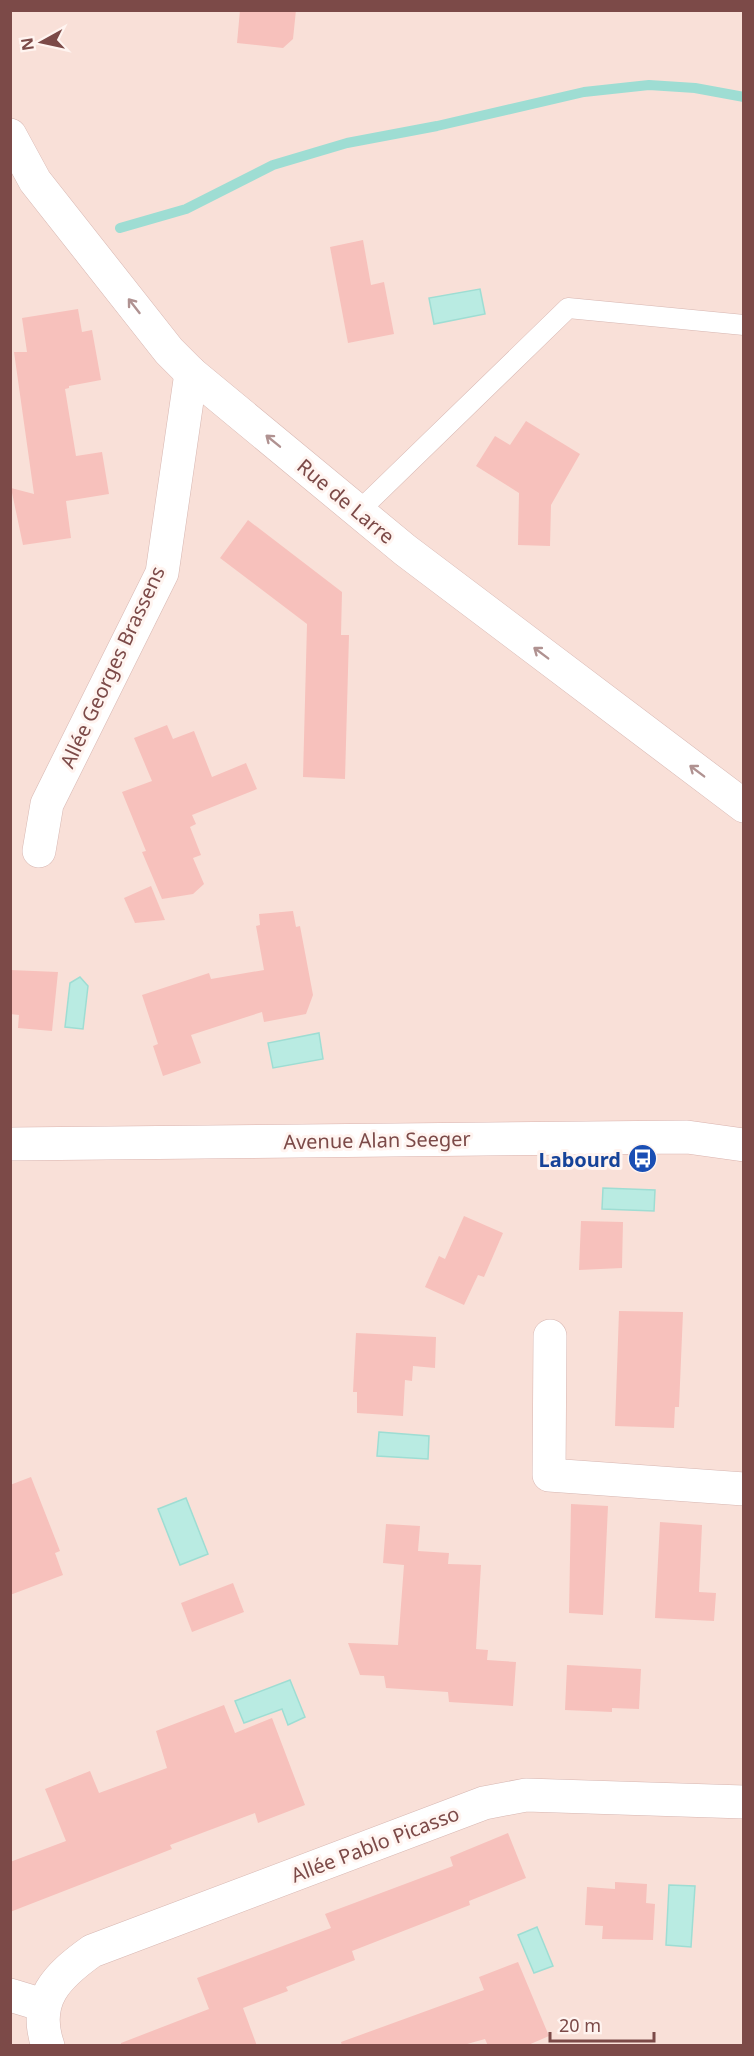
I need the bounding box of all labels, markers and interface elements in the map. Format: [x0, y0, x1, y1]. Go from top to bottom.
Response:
north arrow [12, 12, 72, 72]
text: N [15, 36, 39, 52]
one-way arrow [127, 299, 140, 315]
one-way arrow [266, 435, 282, 448]
street label: Rue de Larre [292, 452, 400, 550]
street label: Allée Georges Brassens [53, 562, 171, 772]
one-way arrow [534, 647, 550, 660]
one-way arrow [689, 765, 705, 778]
street label: Avenue Alan Seeger [283, 1125, 471, 1155]
bus stop icon: Labourd [626, 1143, 658, 1175]
place label: Labourd [539, 1146, 621, 1173]
street label: Allée Pablo Picasso [287, 1799, 463, 1889]
scale bar [550, 2005, 654, 2043]
text: 20 m [559, 2013, 601, 2037]

